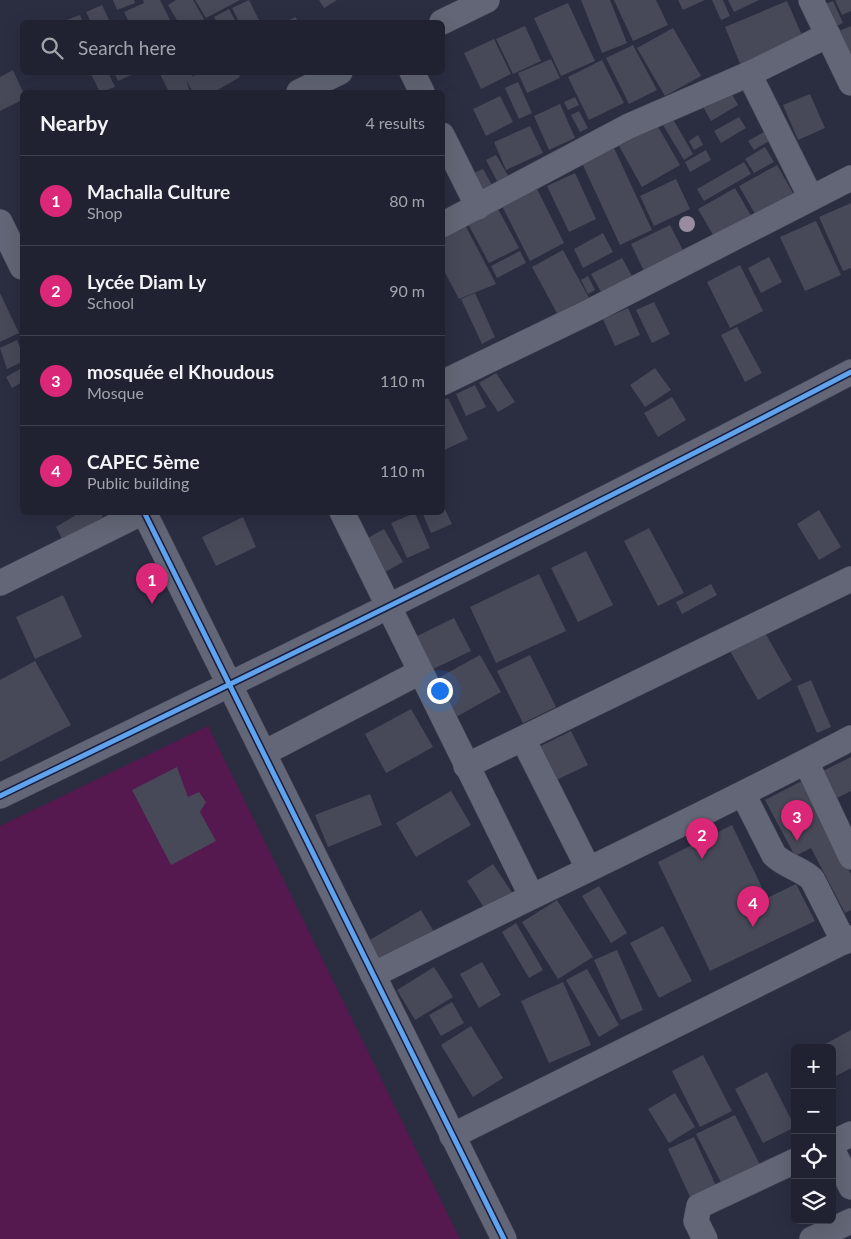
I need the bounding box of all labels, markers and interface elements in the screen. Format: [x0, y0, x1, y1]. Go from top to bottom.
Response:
search box [20, 20, 445, 75]
icon: search [38, 34, 66, 62]
text: Search here [78, 36, 176, 59]
text: Nearby [40, 110, 108, 135]
text: 4 results [365, 113, 425, 132]
text: Machalla Culture [87, 180, 230, 203]
text: 1 [51, 191, 61, 210]
text: 80 m [389, 191, 425, 210]
text: Shop [87, 203, 123, 222]
text: Lycée Diam Ly [87, 270, 206, 293]
text: 2 [51, 281, 61, 300]
text: 90 m [389, 281, 425, 300]
text: School [87, 293, 134, 312]
text: mosquée el Khoudous [87, 360, 274, 383]
text: 3 [51, 371, 61, 390]
text: 110 m [380, 371, 425, 390]
text: Mosque [87, 383, 144, 402]
text: CAPEC 5ème [87, 450, 200, 473]
text: 4 [51, 461, 61, 480]
text: 110 m [380, 461, 425, 480]
text: Public building [87, 473, 189, 492]
pin: 1 [136, 563, 168, 604]
your location [427, 678, 453, 704]
pin: 3 [781, 800, 813, 841]
pin: 2 [686, 818, 718, 859]
pin: 4 [737, 886, 769, 927]
map controls [791, 1044, 836, 1224]
button: + [791, 1044, 836, 1089]
button: − [791, 1089, 836, 1134]
button: locate [791, 1134, 836, 1179]
button: layers [791, 1179, 836, 1224]

